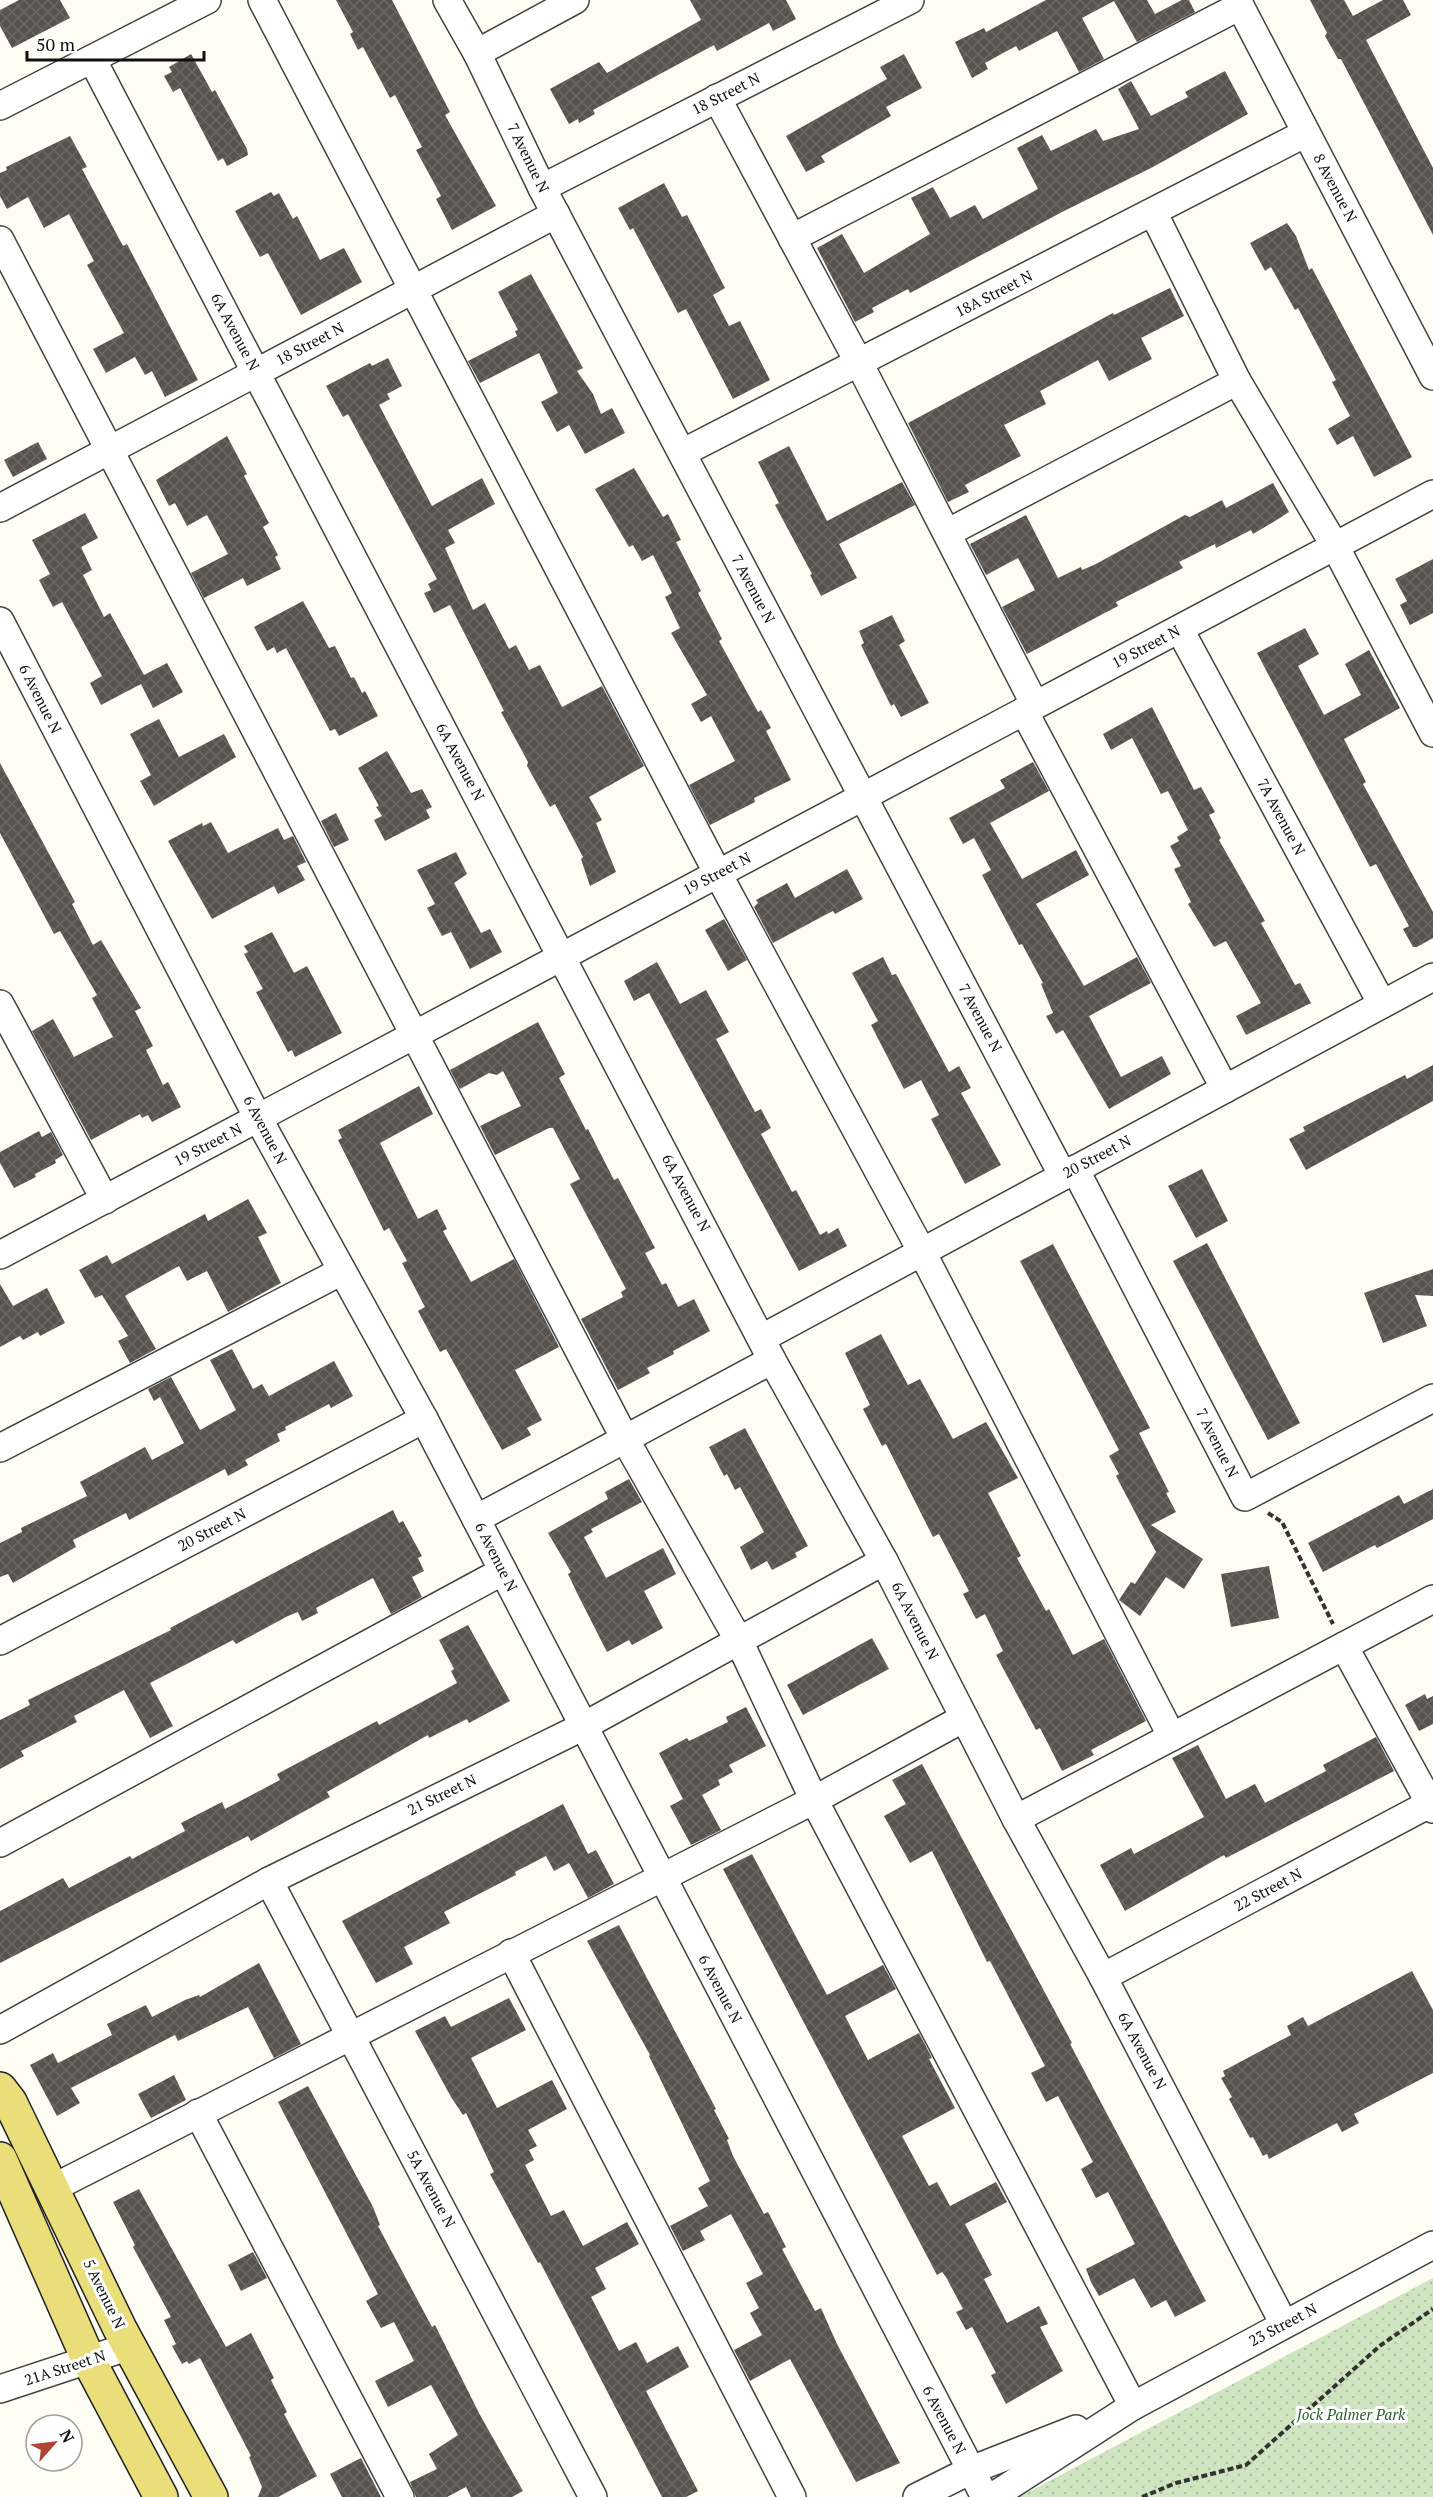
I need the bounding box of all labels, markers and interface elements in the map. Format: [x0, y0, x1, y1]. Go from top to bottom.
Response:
scale bar [27, 24, 204, 62]
text: 50 m [36, 32, 76, 56]
street label: 18 Street N [688, 67, 763, 119]
street label: 7 Avenue N [503, 119, 554, 196]
street label: 8 Avenue N [1309, 150, 1362, 225]
street label: 18A Street N [951, 265, 1036, 321]
street label: 6A Avenue N [207, 289, 265, 374]
street label: 18 Street N [272, 317, 347, 369]
street label: 7 Avenue N [727, 551, 780, 626]
street label: 19 Street N [1108, 620, 1183, 672]
street label: 6 Avenue N [15, 661, 67, 737]
street label: 6A Avenue N [432, 719, 490, 804]
street label: 7A Avenue N [1253, 775, 1310, 858]
street label: 19 Street N [679, 847, 754, 899]
street label: 7 Avenue N [954, 980, 1007, 1055]
street label: 6 Avenue N [239, 1092, 292, 1167]
street label: 19 Street N [170, 1118, 245, 1170]
street label: 20 Street N [1059, 1130, 1134, 1182]
street label: 6A Avenue N [658, 1150, 716, 1235]
street label: 7 Avenue N [1192, 1405, 1244, 1481]
street label: 20 Street N [174, 1503, 249, 1555]
street label: 6 Avenue N [471, 1519, 523, 1595]
street label: 6A Avenue N [888, 1578, 944, 1663]
street label: 21 Street N [404, 1769, 479, 1819]
street label: 22 Street N [1230, 1863, 1305, 1915]
street label: 6 Avenue N [694, 1951, 747, 2026]
street label: 6A Avenue N [1114, 2008, 1172, 2093]
street label: 5A Avenue N [403, 2146, 461, 2231]
street label: 5 Avenue N [79, 2255, 130, 2332]
street label: 23 Street N [1245, 2298, 1320, 2350]
street label: 21A Street N [22, 2345, 108, 2390]
street label: 6 Avenue N [918, 2382, 971, 2457]
park label: Jock Palmer Park [1296, 2404, 1406, 2424]
north arrow [24, 2413, 84, 2473]
text: N [55, 2425, 80, 2446]

